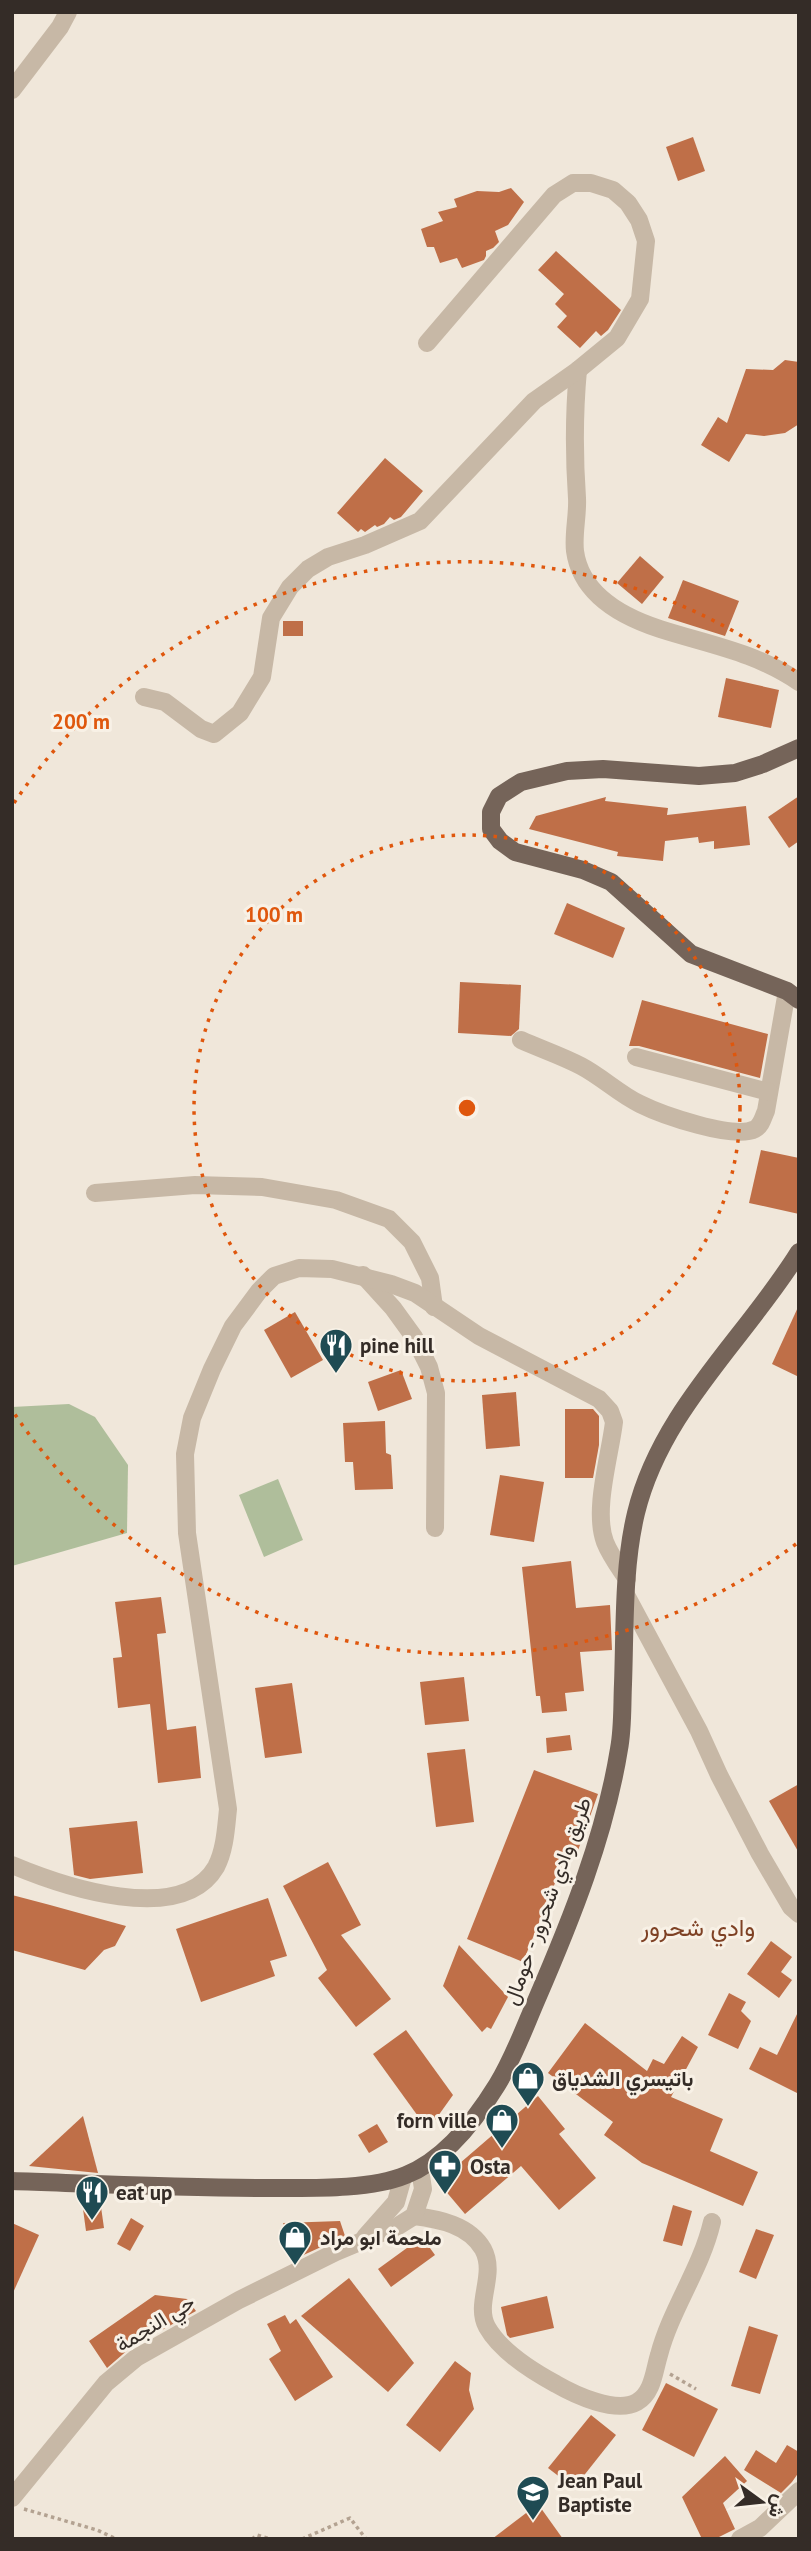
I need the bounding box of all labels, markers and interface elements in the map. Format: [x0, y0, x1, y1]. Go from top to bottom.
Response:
text: 200 m [52, 708, 110, 735]
text: 100 m [245, 901, 303, 928]
centre of rings [455, 1096, 479, 1120]
restaurant icon: pine hill [317, 1326, 355, 1375]
place label: pine hill [360, 1332, 435, 1359]
street label: طريق وادي شحرور - حومال [497, 1794, 601, 2010]
district label: وادي شحرور [640, 1912, 755, 1947]
shop icon: باتيسري الشدياق [509, 2059, 547, 2108]
place label: باتيسري الشدياق [552, 2065, 693, 2096]
shop icon: forn ville [483, 2101, 521, 2150]
place label: forn ville [397, 2107, 477, 2134]
pharmacy icon: Osta [426, 2147, 464, 2196]
place label: Osta [470, 2153, 511, 2180]
restaurant icon: eat up [73, 2173, 111, 2222]
place label: eat up [116, 2179, 172, 2206]
shop icon: ملحمة ابو مراد [276, 2218, 314, 2267]
place label: ملحمة ابو مراد [320, 2224, 442, 2251]
street label: حي النجمة [110, 2288, 202, 2361]
place label: Jean Paul Baptiste [557, 2467, 643, 2518]
north arrow [727, 2467, 797, 2537]
school or university icon: Jean Paul Baptiste [514, 2473, 552, 2522]
text: ش [764, 2492, 793, 2521]

